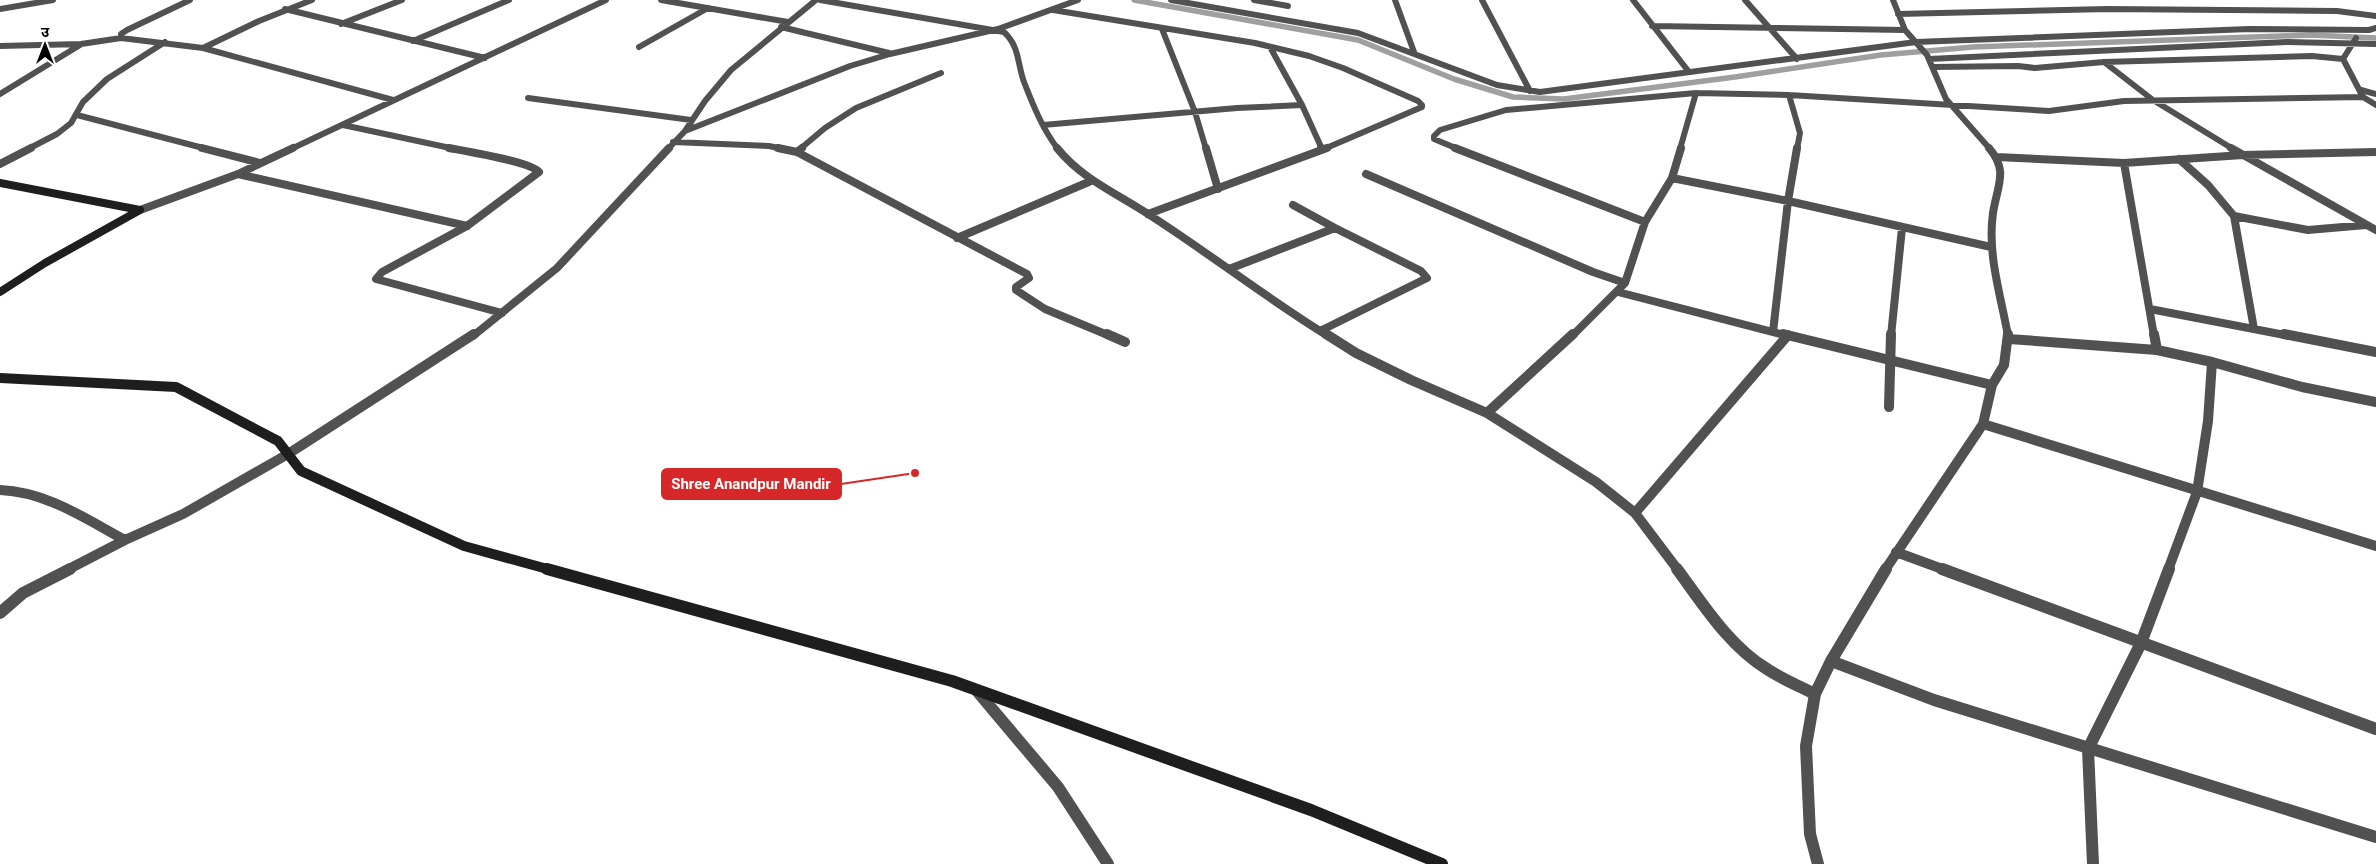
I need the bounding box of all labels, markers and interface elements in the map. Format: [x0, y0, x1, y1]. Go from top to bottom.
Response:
north arrow [20, 20, 70, 70]
text: उ [41, 24, 50, 40]
callout: Shree Anandpur Mandir [662, 469, 841, 499]
text: Shree Anandpur Mandir [671, 475, 831, 493]

